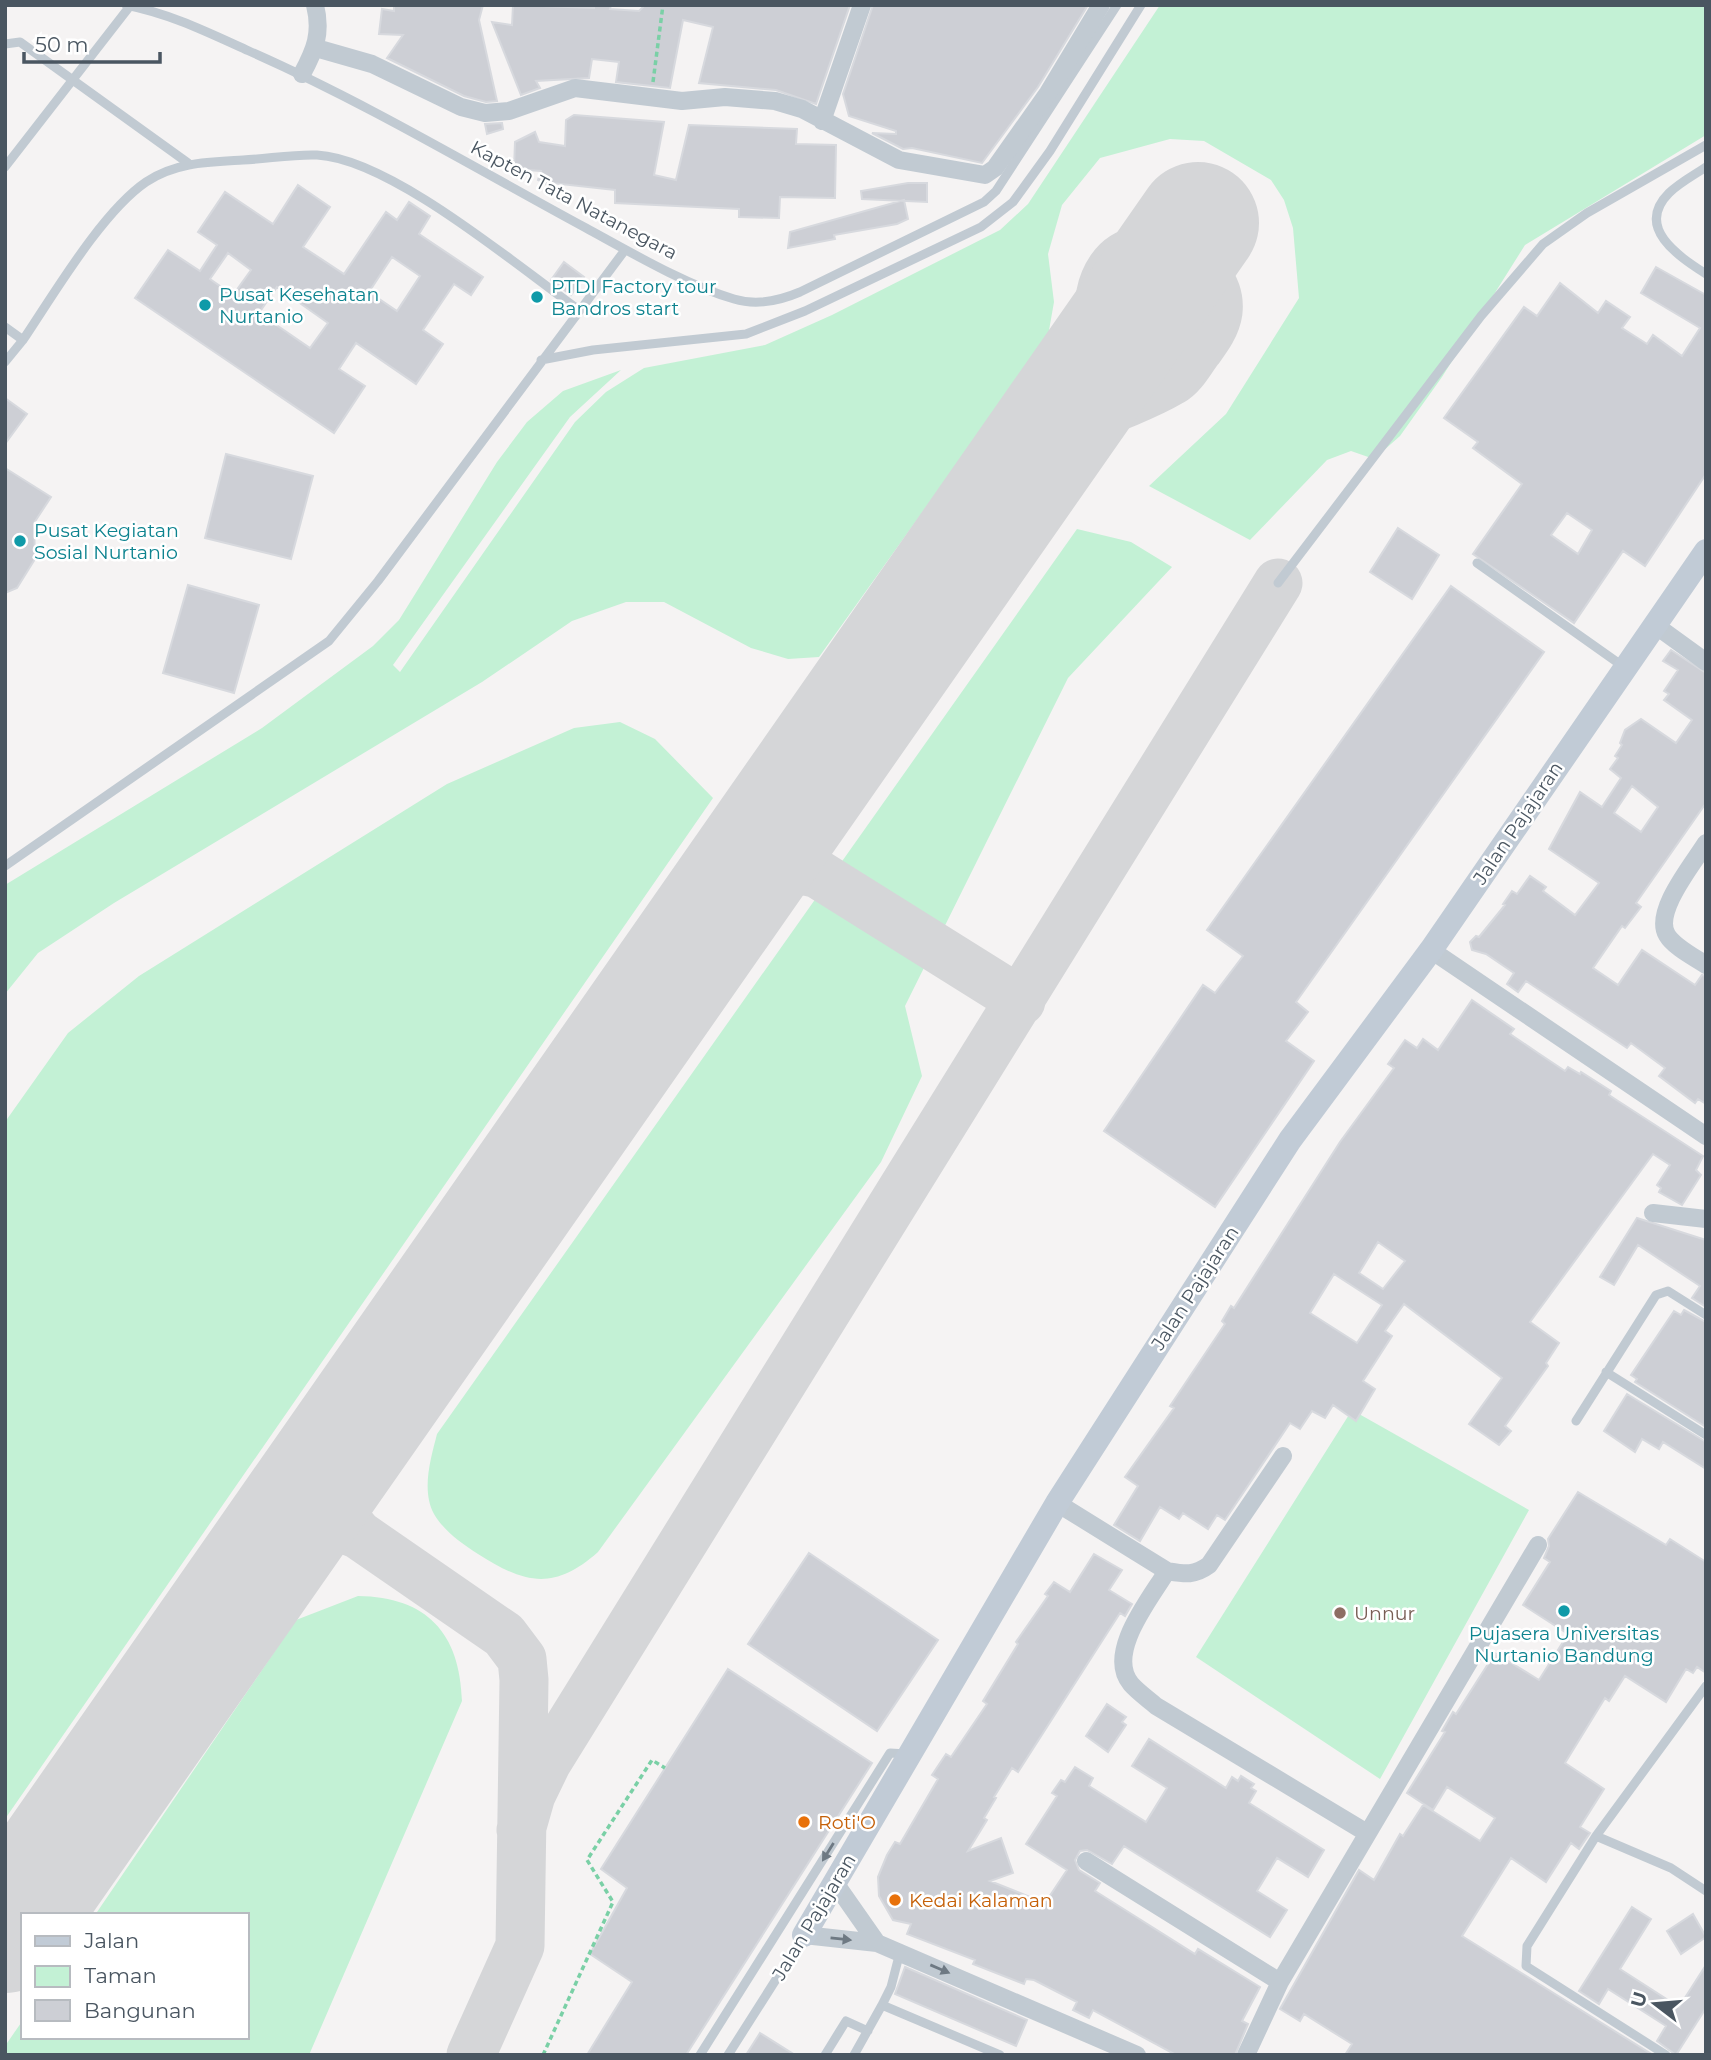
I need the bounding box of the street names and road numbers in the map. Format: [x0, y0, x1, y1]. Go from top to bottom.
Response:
street label: Kapten Tata Natanegara [467, 136, 681, 264]
street label: Jalan Pajajaran [1468, 757, 1568, 890]
street label: Jalan Pajajaran [1146, 1222, 1244, 1355]
street label: Jalan Pajajaran [767, 1850, 861, 1985]

